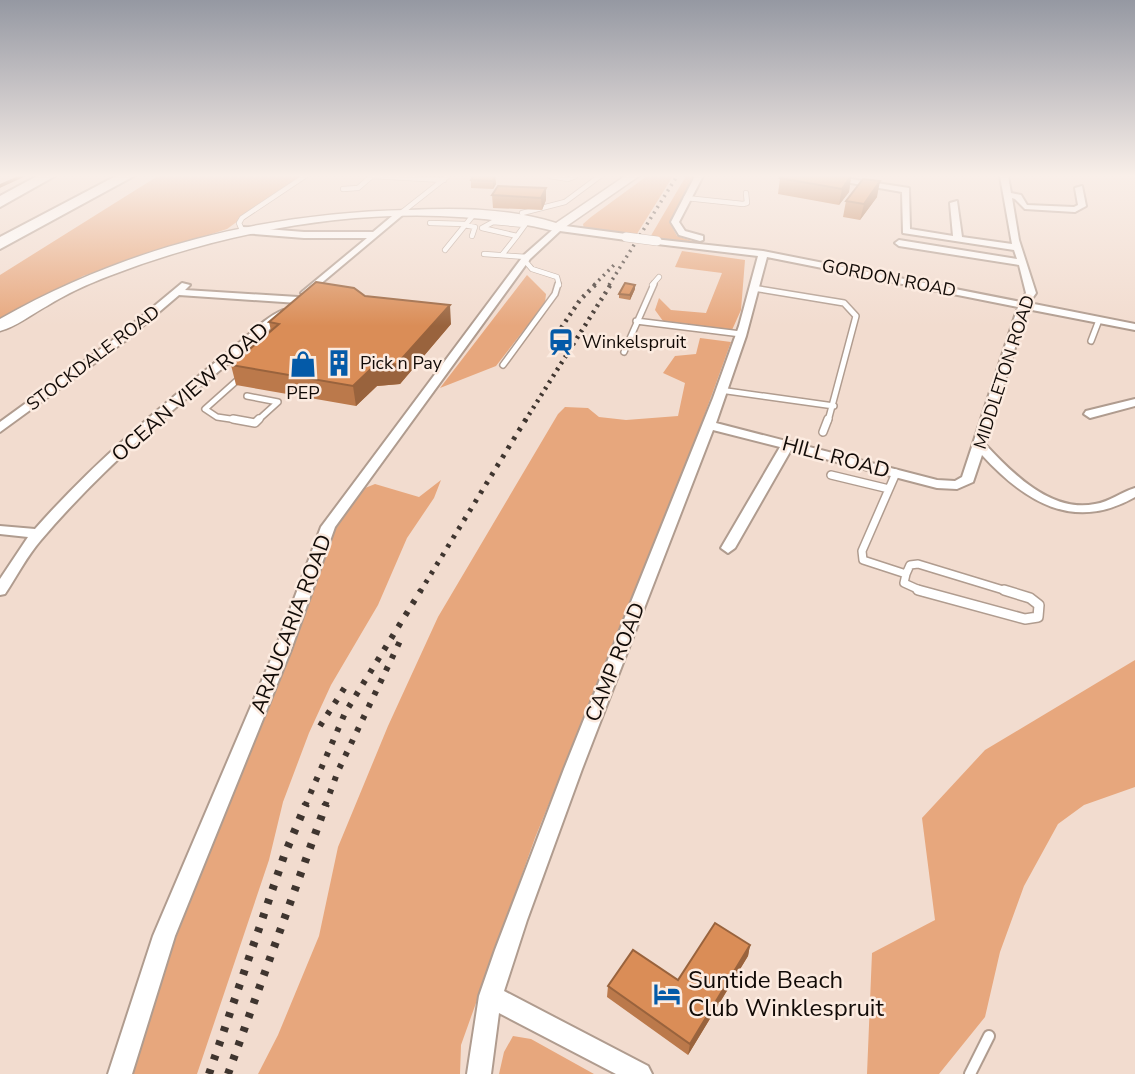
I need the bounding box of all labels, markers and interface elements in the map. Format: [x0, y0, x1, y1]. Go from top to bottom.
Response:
street label: GORDON ROAD [820, 253, 958, 303]
street label: MIDDLETON ROAD [968, 292, 1040, 452]
street label: STOCKDALE ROAD [21, 300, 165, 416]
street label: OCEAN VIEW ROAD [105, 316, 275, 468]
station icon: Winkelspruit [546, 327, 576, 357]
place label: Winkelspruit [582, 330, 687, 354]
building icon: Pick n Pay [324, 348, 354, 378]
shop icon: PEP [288, 349, 318, 379]
place label: Pick n Pay [360, 351, 443, 375]
place label: PEP [286, 381, 320, 405]
street label: HILL ROAD [779, 429, 893, 485]
street label: ARAUCARIA ROAD [244, 531, 338, 717]
street label: CAMP ROAD [578, 598, 652, 726]
place label: Suntide Beach Club Winklespruit [688, 964, 884, 1024]
hotel icon: Suntide Beach Club Winklespruit [652, 979, 682, 1009]

